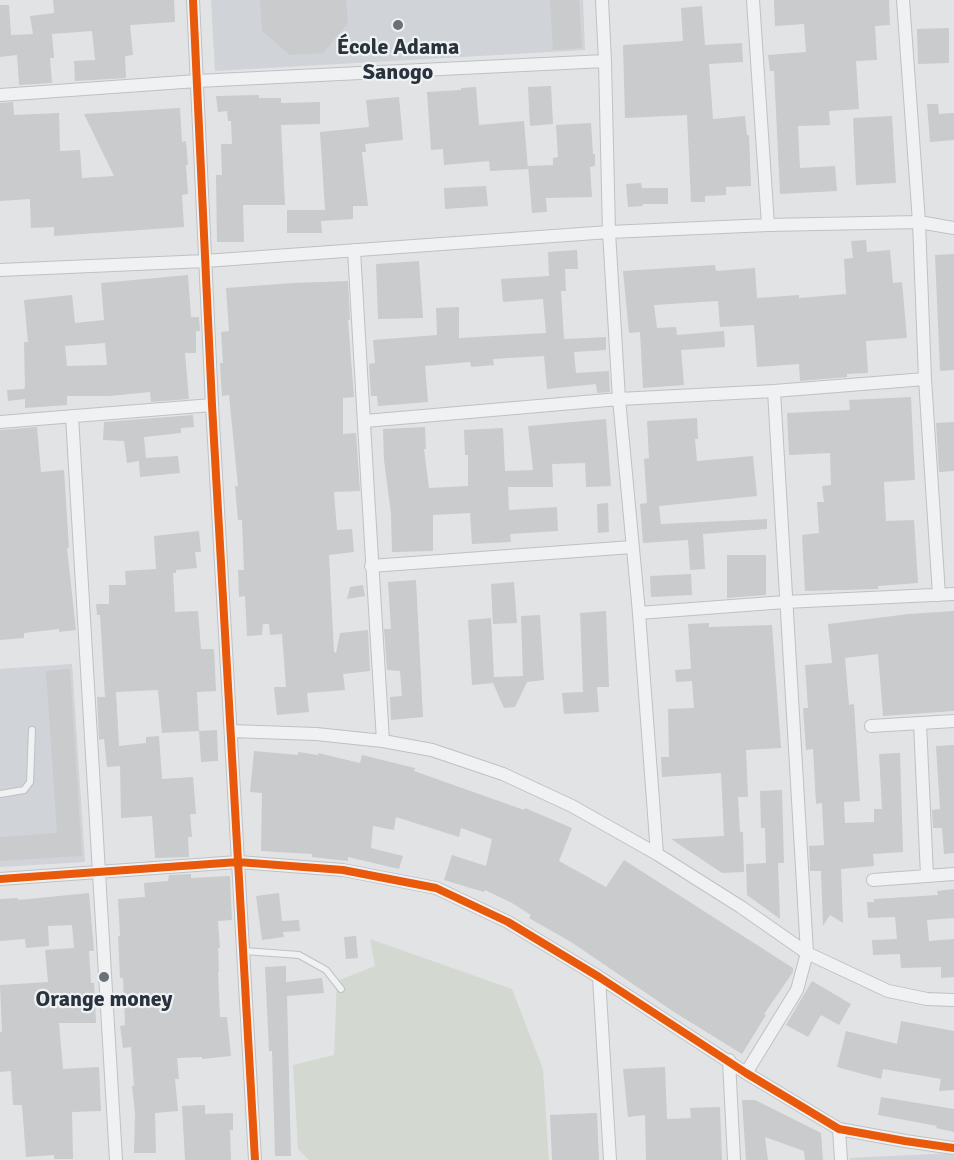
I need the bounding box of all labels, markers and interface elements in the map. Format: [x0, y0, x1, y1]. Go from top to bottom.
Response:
marker: École Adama Sanogo [391, 18, 405, 32]
place label: École Adama Sanogo [337, 35, 459, 86]
marker: Orange money [97, 970, 111, 984]
place label: Orange money [35, 987, 173, 1013]

